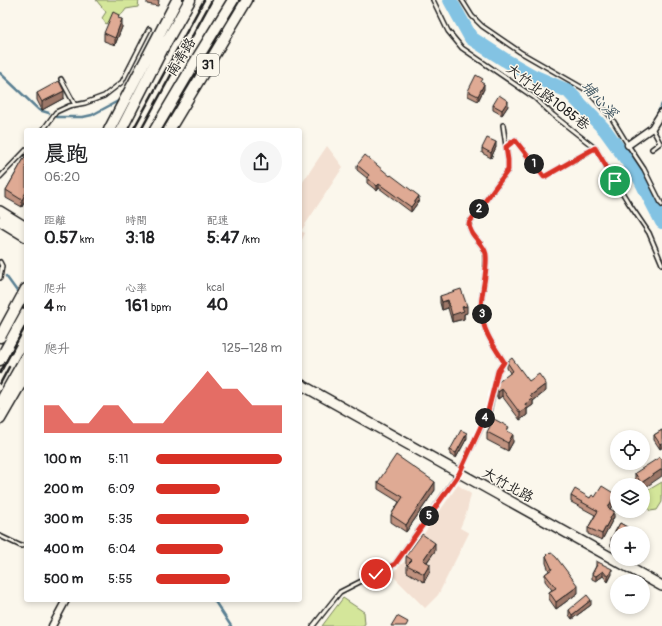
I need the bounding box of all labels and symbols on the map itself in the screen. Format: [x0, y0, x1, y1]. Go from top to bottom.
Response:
street label: 南青路 [163, 35, 199, 79]
road number: 31 [197, 54, 219, 76]
street label: 大竹北路1085巷 [503, 60, 594, 134]
water label: 埔心溪 [577, 77, 622, 124]
pin: 1 [524, 154, 544, 174]
pin [598, 164, 632, 198]
pin: 2 [469, 199, 489, 219]
pin: 3 [472, 304, 492, 324]
pin: 4 [475, 408, 495, 428]
street label: 大竹北路 [479, 464, 537, 506]
pin: 5 [419, 506, 439, 526]
pin [359, 557, 393, 591]

